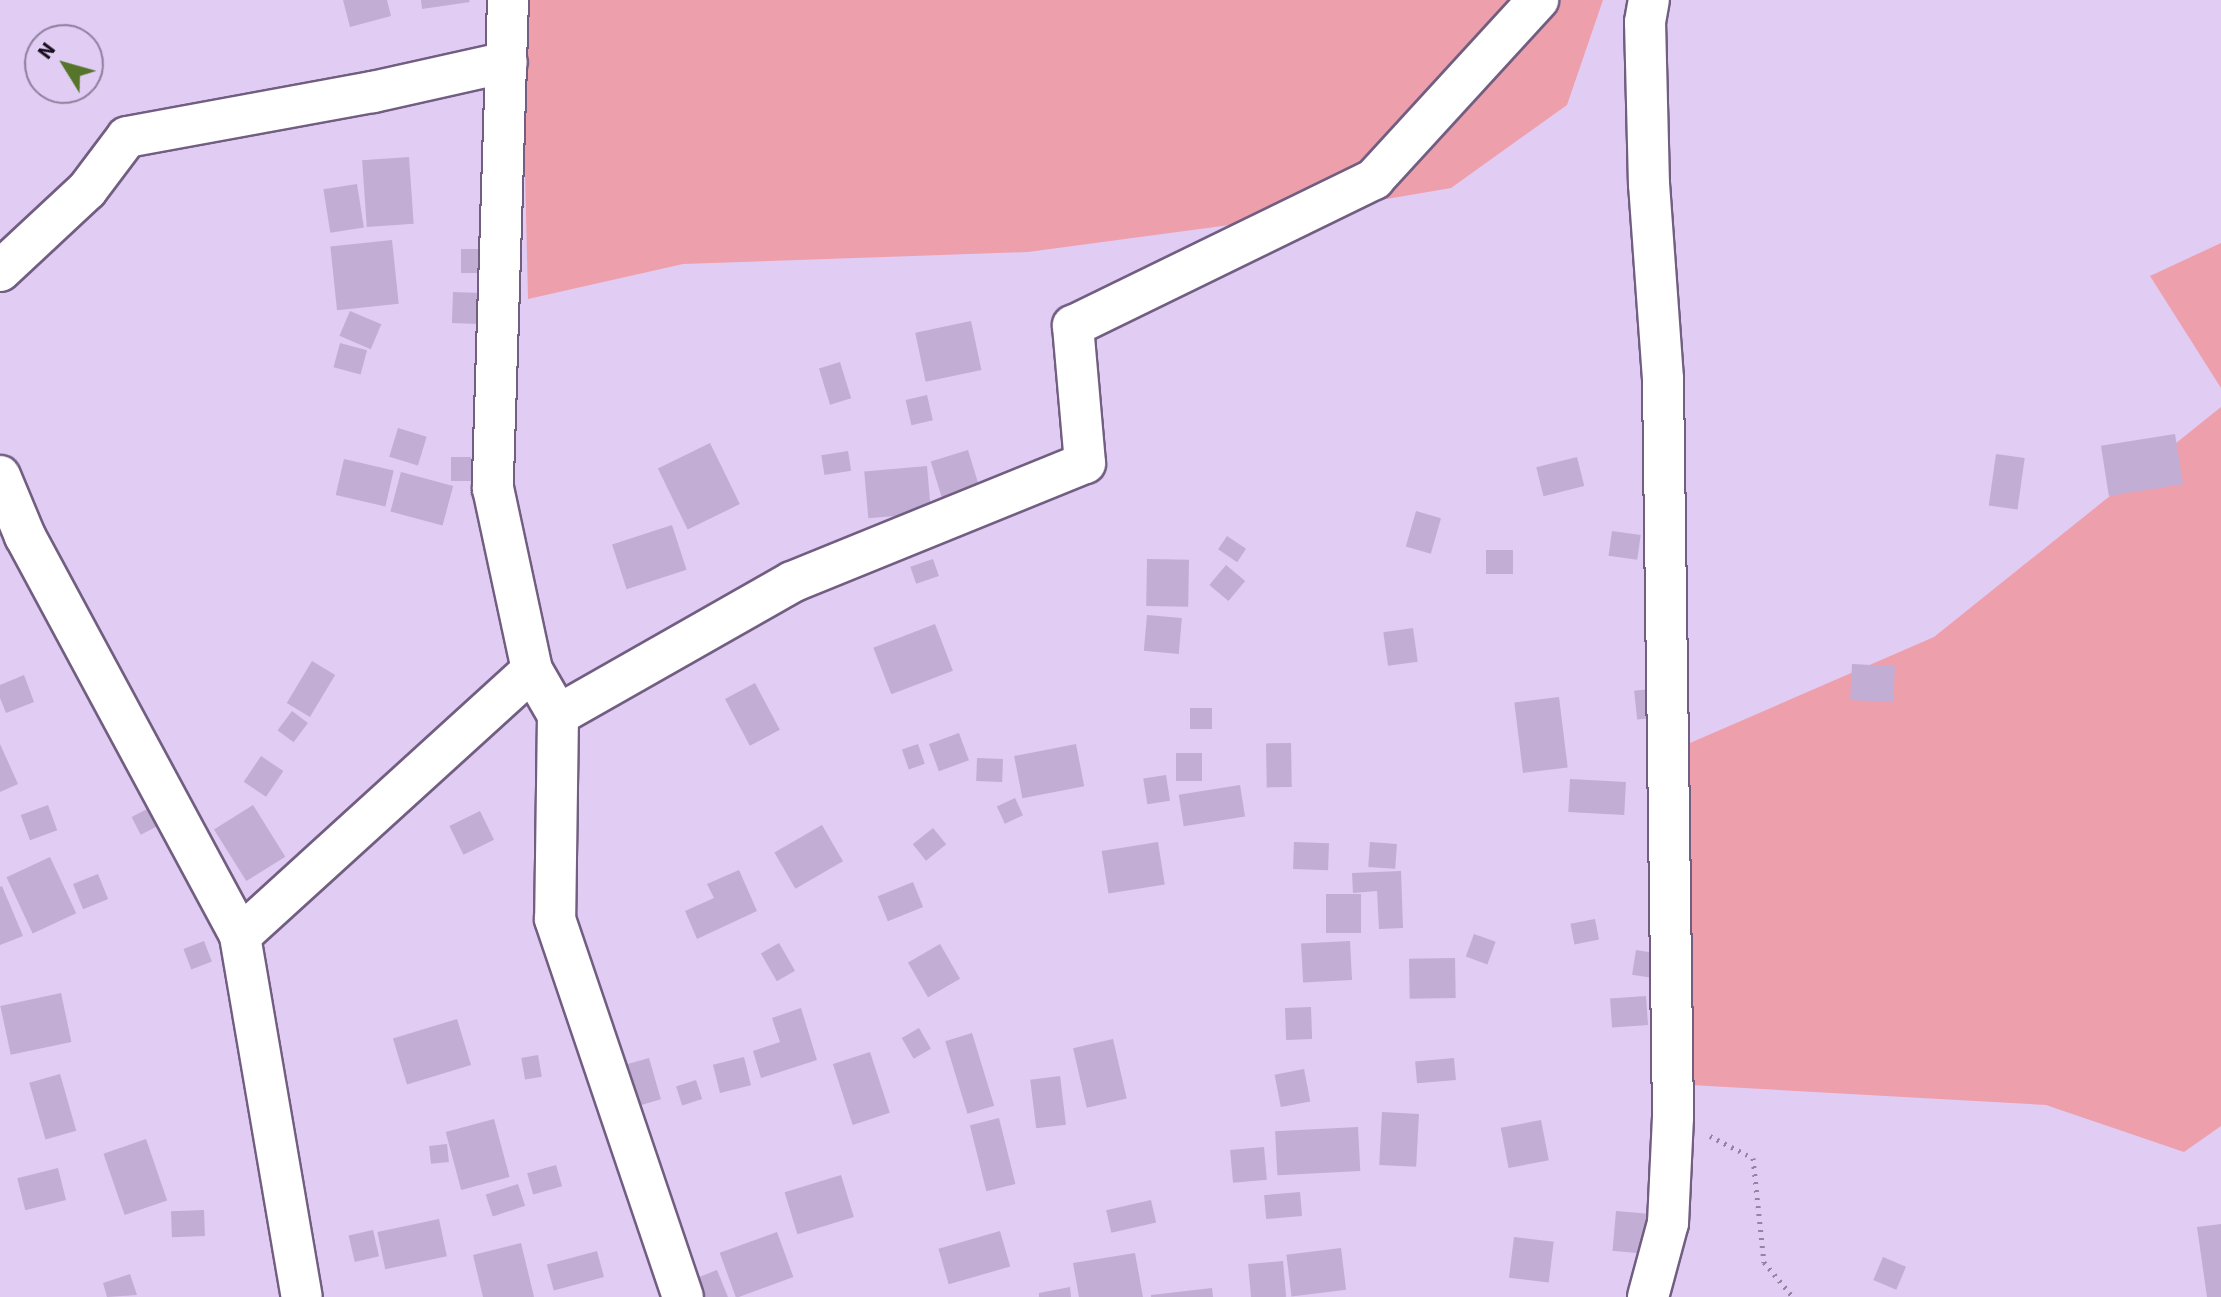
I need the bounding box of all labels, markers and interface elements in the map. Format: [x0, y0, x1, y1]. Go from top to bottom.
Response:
north arrow [24, 24, 104, 104]
text: N [29, 35, 64, 66]

